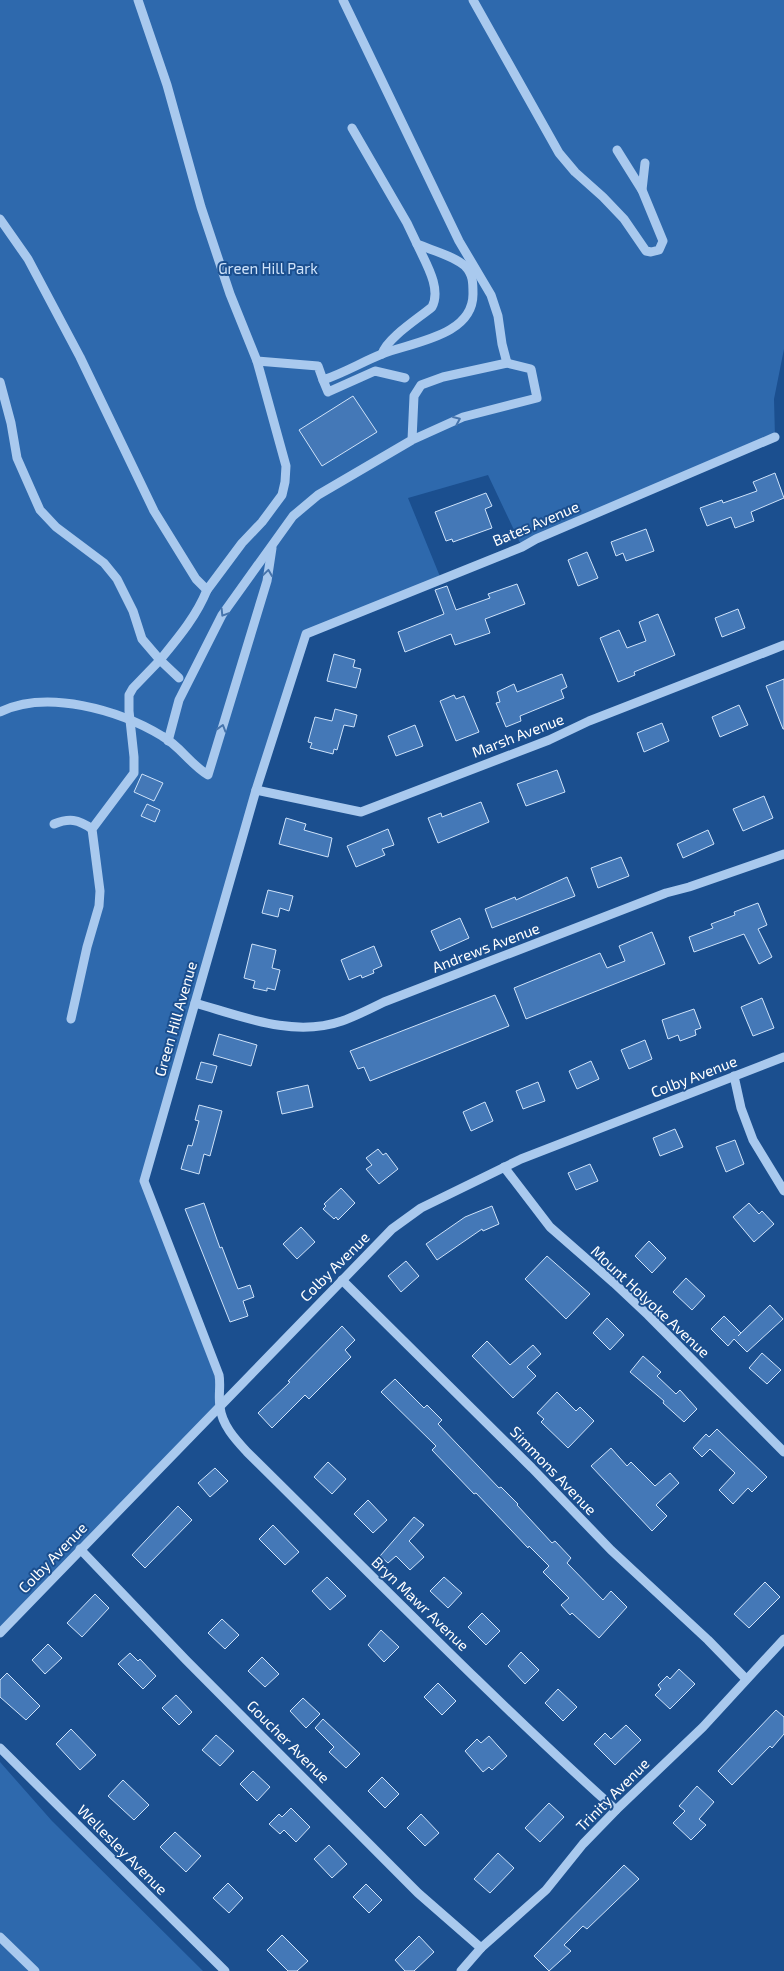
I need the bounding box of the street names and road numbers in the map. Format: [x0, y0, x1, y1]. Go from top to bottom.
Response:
street label: Bates Avenue [490, 497, 582, 549]
street label: Marsh Avenue [469, 709, 566, 761]
street label: Andrews Avenue [429, 918, 542, 976]
street label: Green Hill Avenue [150, 959, 200, 1078]
street label: Colby Avenue [648, 1051, 739, 1101]
street label: Colby Avenue [296, 1228, 373, 1305]
street label: Mount Holyoke Avenue [588, 1242, 714, 1361]
street label: Simmons Avenue [507, 1422, 601, 1518]
street label: Colby Avenue [14, 1518, 90, 1596]
street label: Bryn Mawr Avenue [368, 1552, 473, 1654]
street label: Goucher Avenue [244, 1696, 334, 1786]
street label: Trinity Avenue [572, 1754, 653, 1835]
street label: Wellesley Avenue [74, 1801, 171, 1898]

